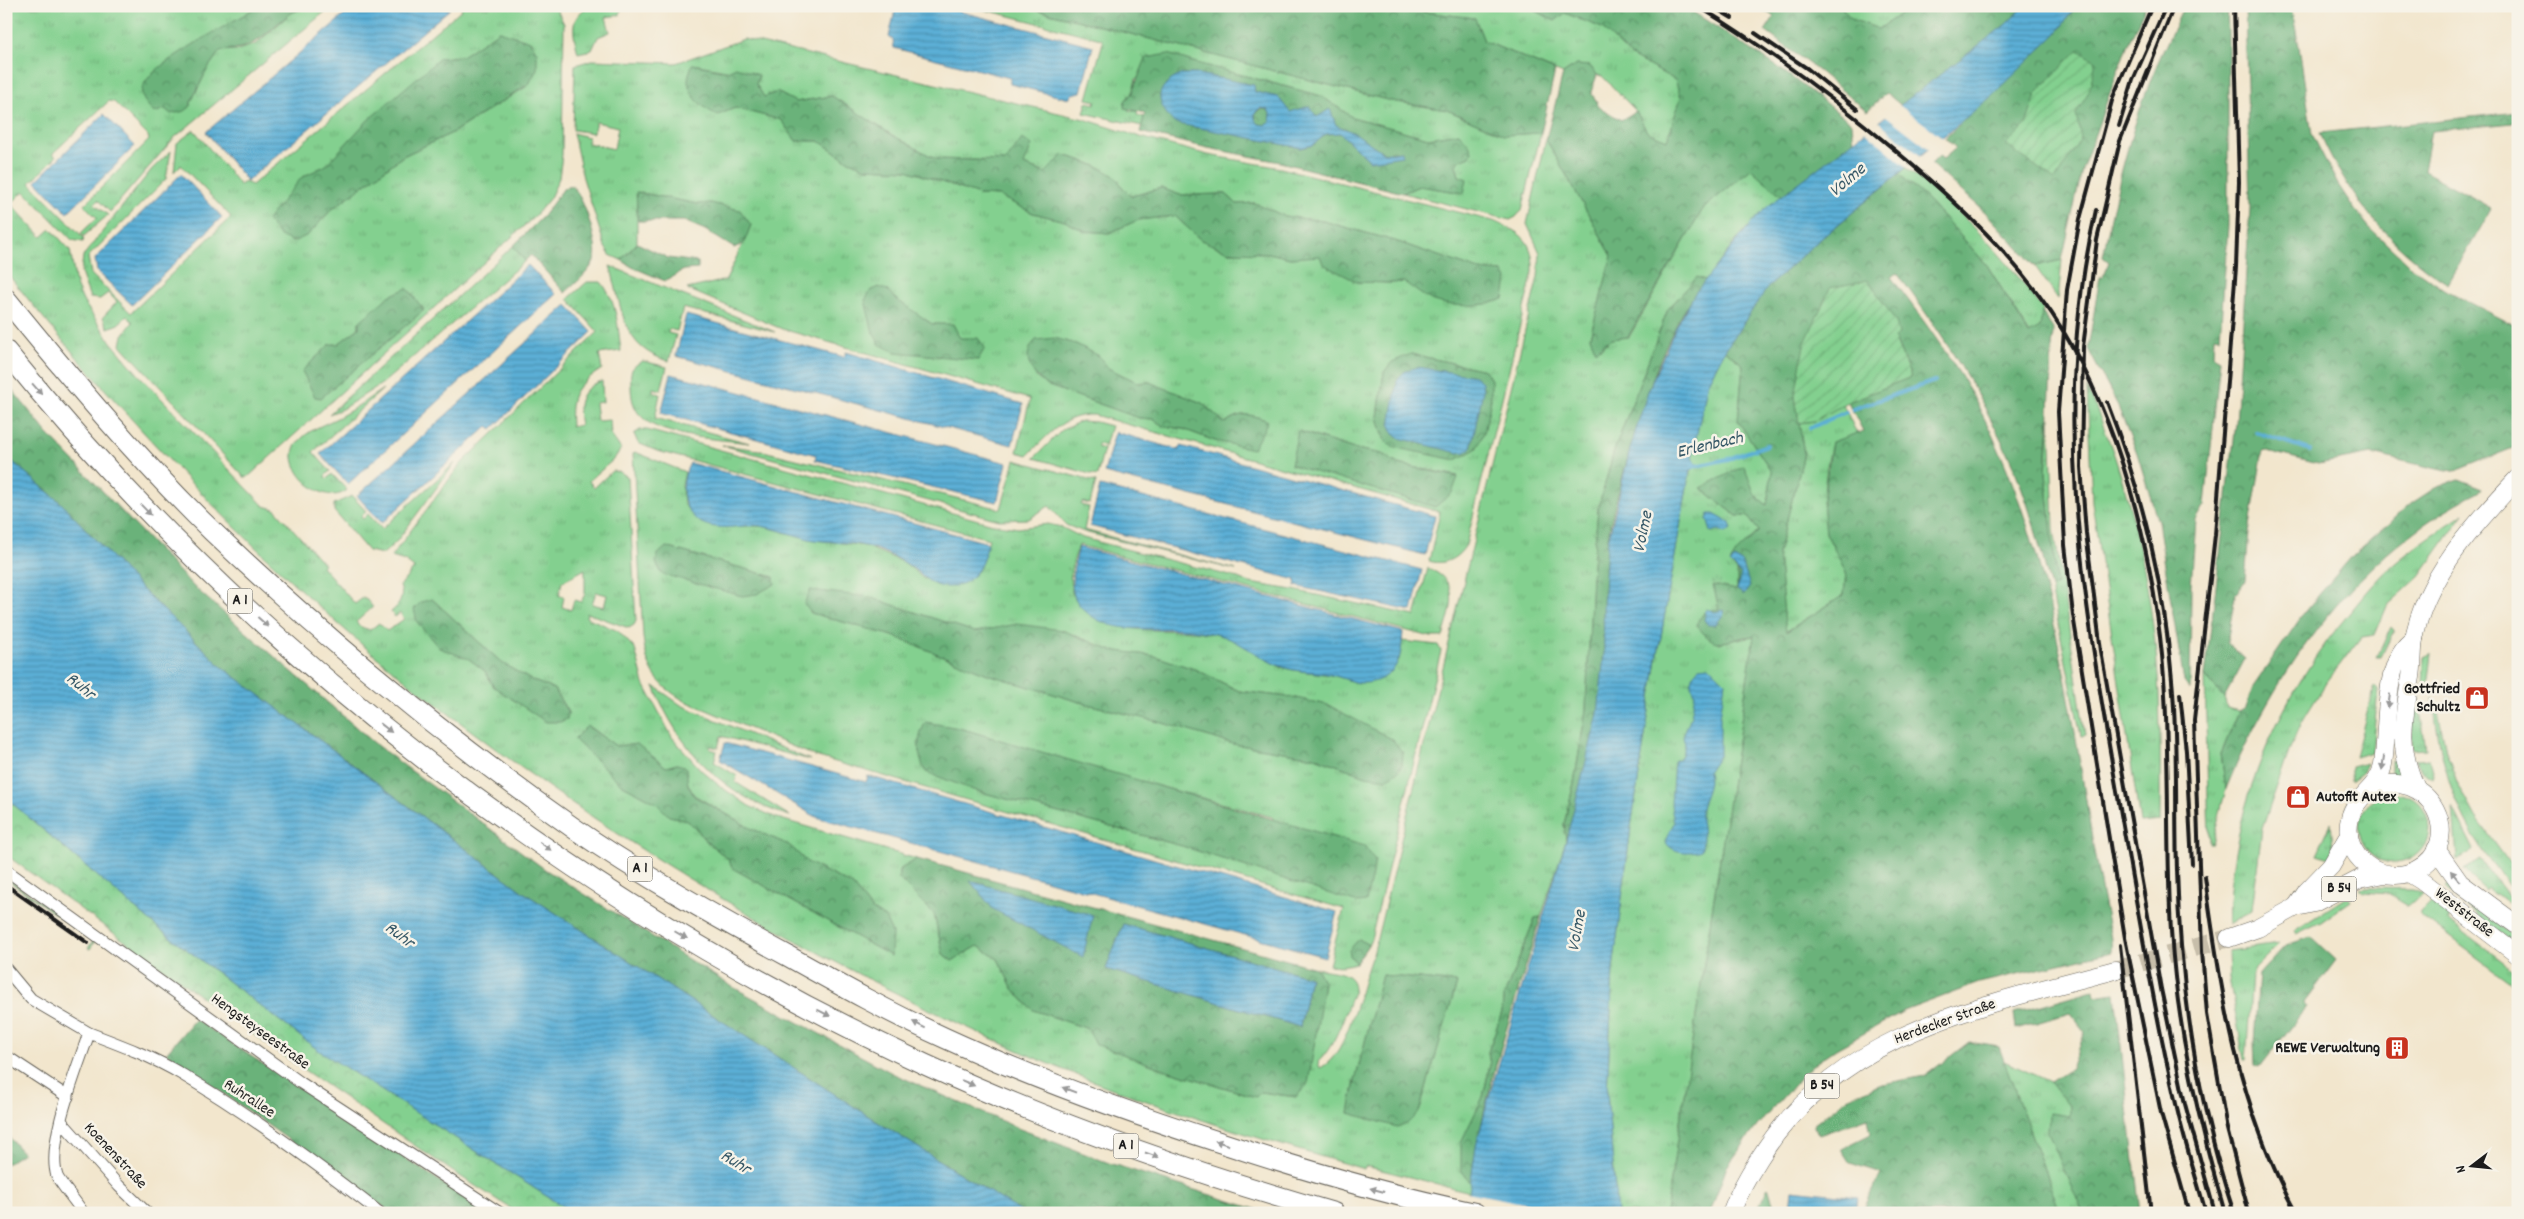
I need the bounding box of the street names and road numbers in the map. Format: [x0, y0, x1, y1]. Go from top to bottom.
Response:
road number: A 1 [228, 588, 252, 614]
road number: A 1 [628, 856, 652, 882]
road number: B 54 [2322, 876, 2356, 902]
street label: Weststraße [2429, 883, 2499, 943]
street label: Hengsteyseestraße [206, 988, 314, 1076]
street label: Herdecker Straße [1891, 993, 1999, 1051]
street label: Ruhrallee [219, 1074, 279, 1124]
road number: B 54 [1804, 1074, 1840, 1098]
street label: Koenenstraße [78, 1117, 152, 1195]
road number: A 1 [1114, 1134, 1138, 1158]

